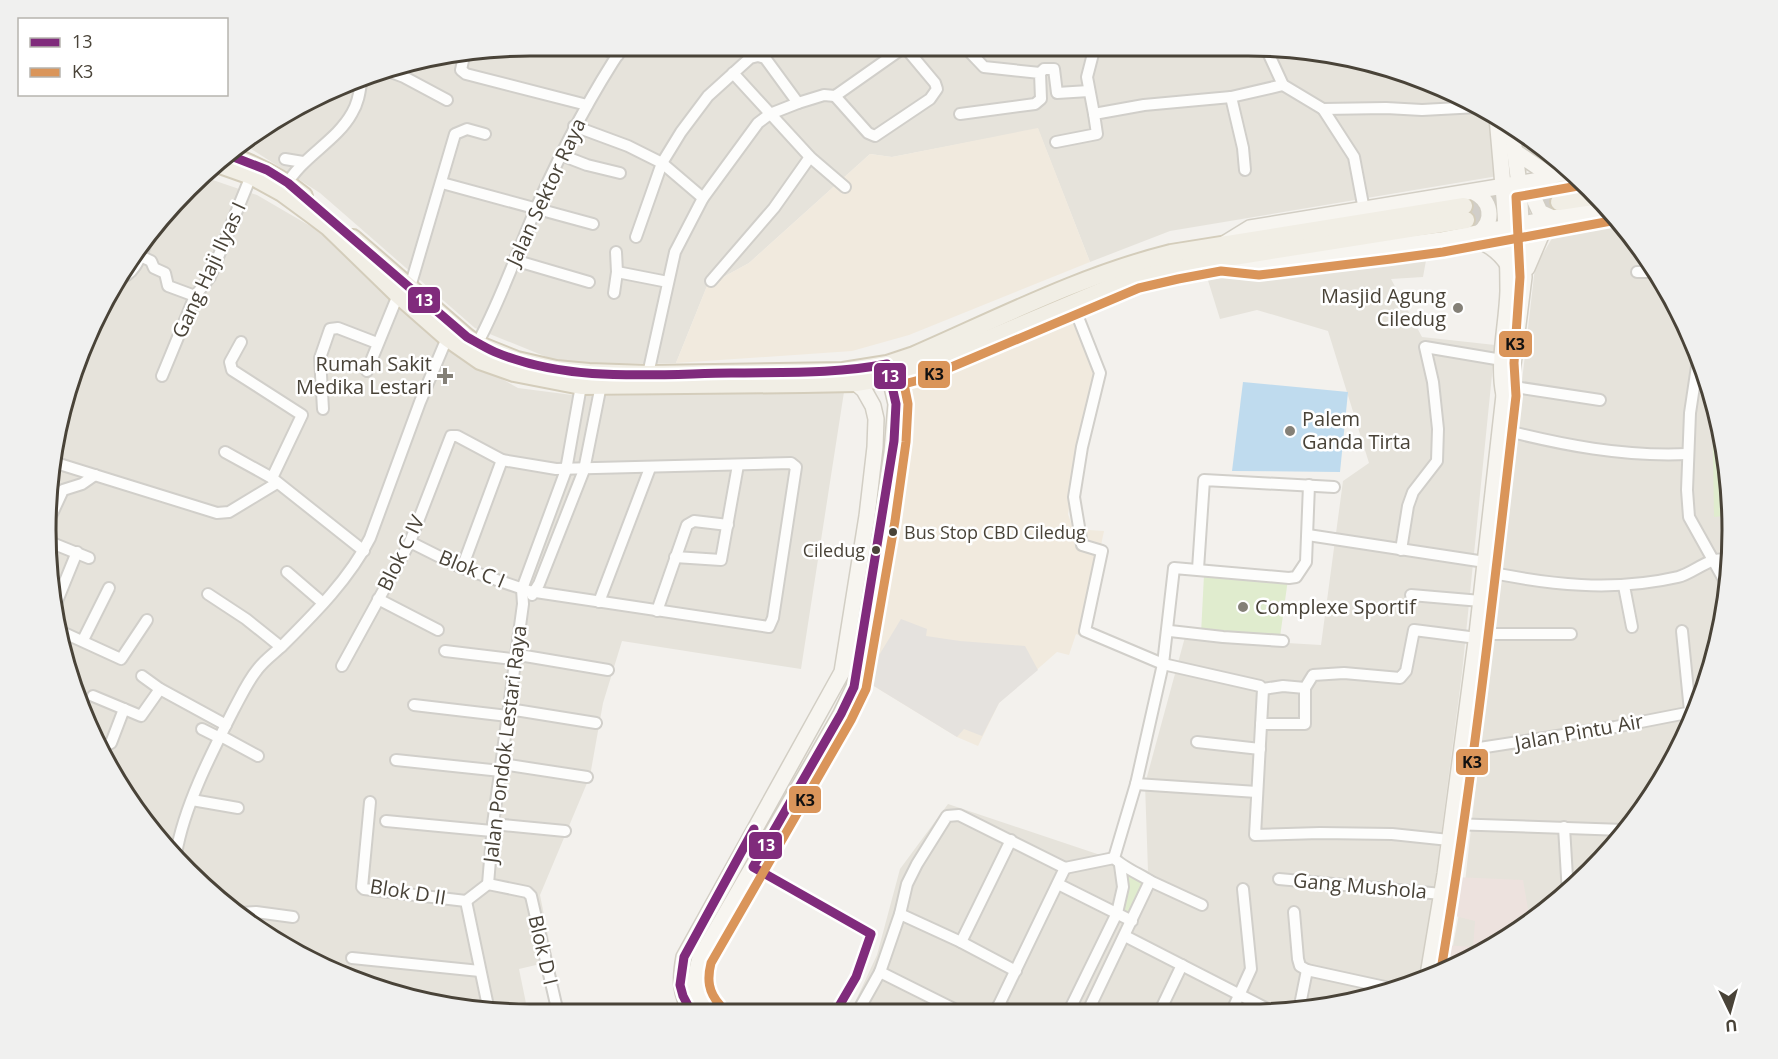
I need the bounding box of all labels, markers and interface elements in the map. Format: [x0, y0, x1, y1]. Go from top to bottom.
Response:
legend [18, 18, 228, 96]
text: 13 [72, 29, 93, 53]
text: K3 [72, 59, 93, 83]
street label: Jalan Sektor Raya [499, 114, 592, 272]
street label: Gang Haji Ilyas I [165, 197, 252, 342]
place label: Masjid Agung Ciledug [1321, 282, 1446, 332]
line badge: 13 [407, 286, 441, 314]
text: 13 [415, 289, 433, 311]
marker: Masjid Agung Ciledug [1451, 301, 1465, 315]
line badge: K3 [1498, 330, 1533, 358]
text: K3 [1505, 333, 1525, 355]
place label: Rumah Sakit Medika Lestari [296, 350, 432, 400]
line badge: K3 [917, 360, 951, 389]
line badge: 13 [873, 362, 907, 390]
text: K3 [924, 363, 944, 385]
text: 13 [881, 365, 899, 387]
marker: Rumah Sakit Medika Lestari [436, 367, 454, 385]
place label: Palem Ganda Tirta [1302, 405, 1411, 455]
marker: Palem Ganda Tirta [1283, 424, 1297, 438]
street label: Blok C IV [371, 510, 430, 595]
place label: Bus Stop CBD Ciledug [904, 520, 1086, 544]
marker: Bus Stop CBD Ciledug [887, 526, 899, 538]
place label: Ciledug [803, 538, 865, 562]
street label: Blok C I [435, 543, 509, 594]
marker: Ciledug [870, 544, 882, 556]
place label: Complexe Sportif [1255, 593, 1417, 620]
marker: Complexe Sportif [1236, 600, 1250, 614]
street label: Jalan Pondok Lestari Raya [476, 624, 532, 866]
street label: Jalan Pintu Air [1511, 707, 1645, 756]
line badge: K3 [1455, 748, 1489, 776]
text: K3 [1462, 751, 1482, 773]
line badge: K3 [788, 785, 822, 814]
text: K3 [795, 789, 815, 811]
line badge: 13 [748, 831, 783, 860]
text: 13 [757, 834, 775, 856]
street label: Gang Mushola [1292, 866, 1428, 905]
street label: Blok D II [368, 872, 448, 911]
street label: Blok D I [522, 912, 565, 988]
north arrow [1700, 981, 1760, 1041]
text: U [1724, 1014, 1738, 1037]

